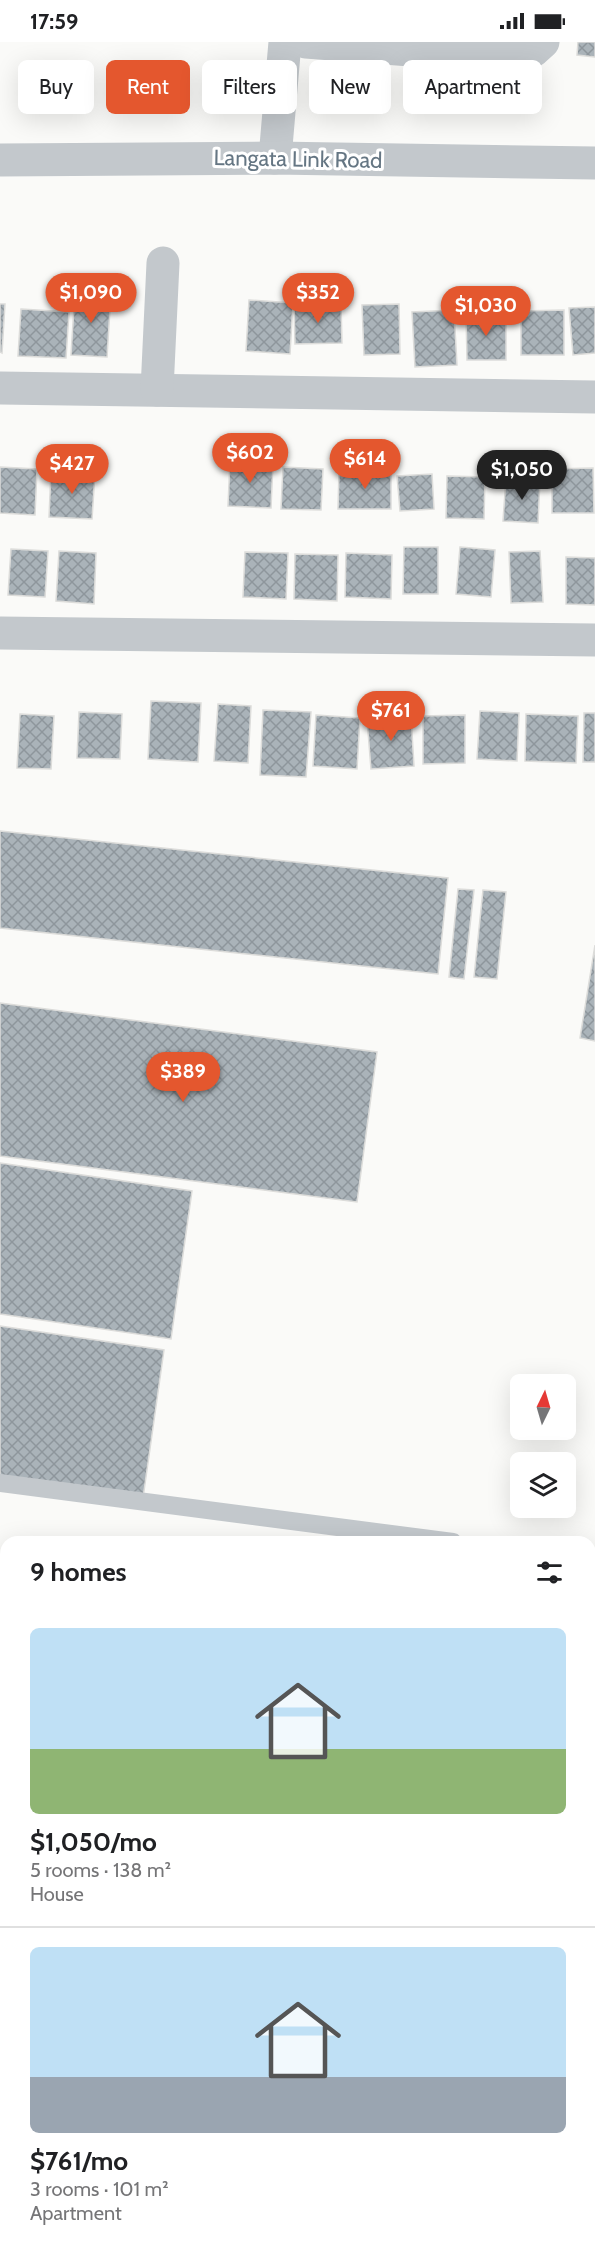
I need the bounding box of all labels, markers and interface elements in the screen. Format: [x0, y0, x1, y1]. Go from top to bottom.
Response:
text: 17:59 [30, 8, 78, 35]
chip: Buy [18, 60, 94, 114]
chip: Rent [106, 60, 190, 114]
chip: Filters [202, 60, 297, 114]
chip: New [309, 60, 391, 114]
chip: Apartment [403, 60, 542, 114]
street label: Langata Link Road [213, 144, 383, 174]
pin: $1,090 [42, 273, 140, 324]
pin: $352 [282, 273, 354, 324]
text: $1,090 [60, 280, 122, 304]
text: $352 [296, 280, 340, 304]
pin: $1,030 [437, 286, 535, 337]
text: $1,030 [455, 293, 517, 317]
pin: $602 [214, 433, 286, 484]
pin: $614 [329, 439, 401, 490]
text: $602 [226, 440, 274, 464]
pin: $427 [36, 444, 108, 495]
text: $614 [344, 446, 386, 470]
pin: $1,050 [473, 450, 571, 501]
text: $427 [50, 451, 94, 475]
text: $1,050 [491, 457, 553, 481]
pin: $761 [355, 691, 427, 742]
text: $761 [371, 698, 411, 722]
pin: $389 [147, 1052, 219, 1103]
text: $389 [160, 1059, 206, 1083]
north arrow [510, 1374, 576, 1440]
map controls [510, 1374, 576, 1518]
button: layers [510, 1452, 576, 1518]
text: 9 homes [30, 1556, 127, 1588]
icon: filters [533, 1556, 566, 1589]
icon: home [244, 1667, 352, 1775]
text: $1,050/mo [30, 1826, 157, 1858]
text: 5 rooms · 138 m² [30, 1858, 171, 1882]
text: House [30, 1882, 84, 1906]
icon: home [244, 1986, 352, 2094]
text: $761/mo [30, 2145, 128, 2177]
text: 3 rooms · 101 m² [30, 2177, 169, 2201]
text: Apartment [30, 2201, 122, 2225]

